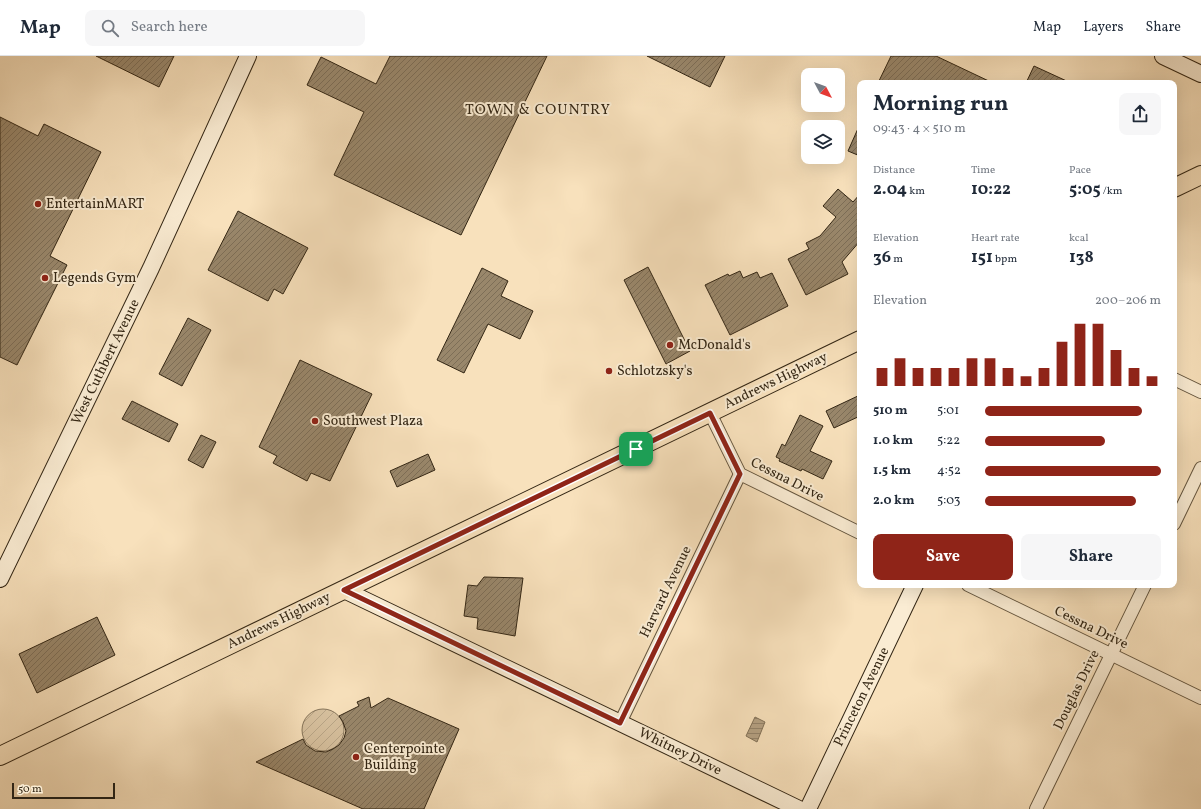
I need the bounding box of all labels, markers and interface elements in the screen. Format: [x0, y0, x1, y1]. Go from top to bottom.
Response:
search box [85, 10, 365, 46]
text: Map [20, 15, 61, 41]
icon: search [99, 17, 121, 39]
text: Search here [131, 17, 208, 38]
text: Map [1033, 18, 1061, 37]
text: Layers [1083, 18, 1123, 37]
text: Share [1145, 18, 1181, 37]
north arrow [801, 68, 845, 112]
map controls [801, 68, 845, 164]
text: Morning run [873, 89, 1008, 120]
button: share [1119, 93, 1161, 135]
district label: TOWN & COUNTRY [465, 100, 611, 121]
button: layers [801, 120, 845, 164]
text: 09:43 · 4 × 510 m [873, 120, 966, 138]
text: Distance [873, 163, 915, 178]
text: Time [971, 163, 995, 178]
text: Pace [1069, 163, 1091, 178]
text: 2.04 [873, 178, 907, 201]
text: 10:22 [971, 178, 1011, 201]
text: 5:05 [1069, 178, 1101, 201]
text: km [907, 184, 925, 199]
text: /km [1101, 184, 1123, 199]
place label: EntertainMART [46, 195, 144, 214]
marker: EntertainMART [33, 199, 43, 209]
text: Elevation [873, 231, 919, 246]
text: Heart rate [971, 231, 1020, 246]
text: kcal [1069, 231, 1089, 246]
text: 36 [873, 246, 891, 269]
text: 151 [971, 246, 993, 269]
text: 138 [1069, 246, 1094, 269]
text: m [891, 252, 903, 267]
text: bpm [993, 252, 1017, 267]
place label: Legends Gym [53, 269, 137, 288]
marker: Legends Gym [40, 273, 50, 283]
text: Elevation [873, 292, 927, 310]
text: 200–206 m [1095, 292, 1161, 310]
street label: West Cuthbert Avenue [67, 296, 145, 428]
place label: McDonald's [678, 336, 751, 355]
marker: McDonald's [665, 340, 675, 350]
street label: Andrews Highway [721, 348, 831, 414]
place label: Schlotzsky's [617, 362, 693, 381]
marker: Schlotzsky's [604, 366, 614, 376]
text: 510 m [873, 402, 908, 420]
text: 5:01 [937, 402, 959, 420]
place label: Southwest Plaza [323, 412, 423, 431]
marker: Southwest Plaza [310, 416, 320, 426]
pin [619, 432, 653, 466]
text: 1.0 km [873, 432, 913, 450]
text: 5:22 [937, 432, 960, 450]
icon: arrive [625, 438, 647, 460]
street label: Cessna Drive [747, 453, 827, 507]
text: 1.5 km [873, 462, 911, 480]
text: 4:52 [937, 462, 961, 480]
text: 2.0 km [873, 492, 915, 510]
text: 5:03 [937, 492, 960, 510]
button: Save [873, 534, 1013, 580]
button: Share [1021, 534, 1161, 580]
street label: Harvard Avenue [636, 543, 697, 641]
street label: Andrews Highway [224, 588, 334, 654]
street label: Cessna Drive [1051, 602, 1131, 654]
street label: Princeton Avenue [830, 644, 895, 750]
street label: Douglas Drive [1049, 646, 1105, 733]
street label: Whitney Drive [635, 724, 725, 781]
place label: Centerpointe Building [364, 740, 445, 775]
marker: Centerpointe Building [351, 752, 361, 762]
scale bar [12, 781, 115, 800]
text: 50 m [18, 782, 42, 797]

